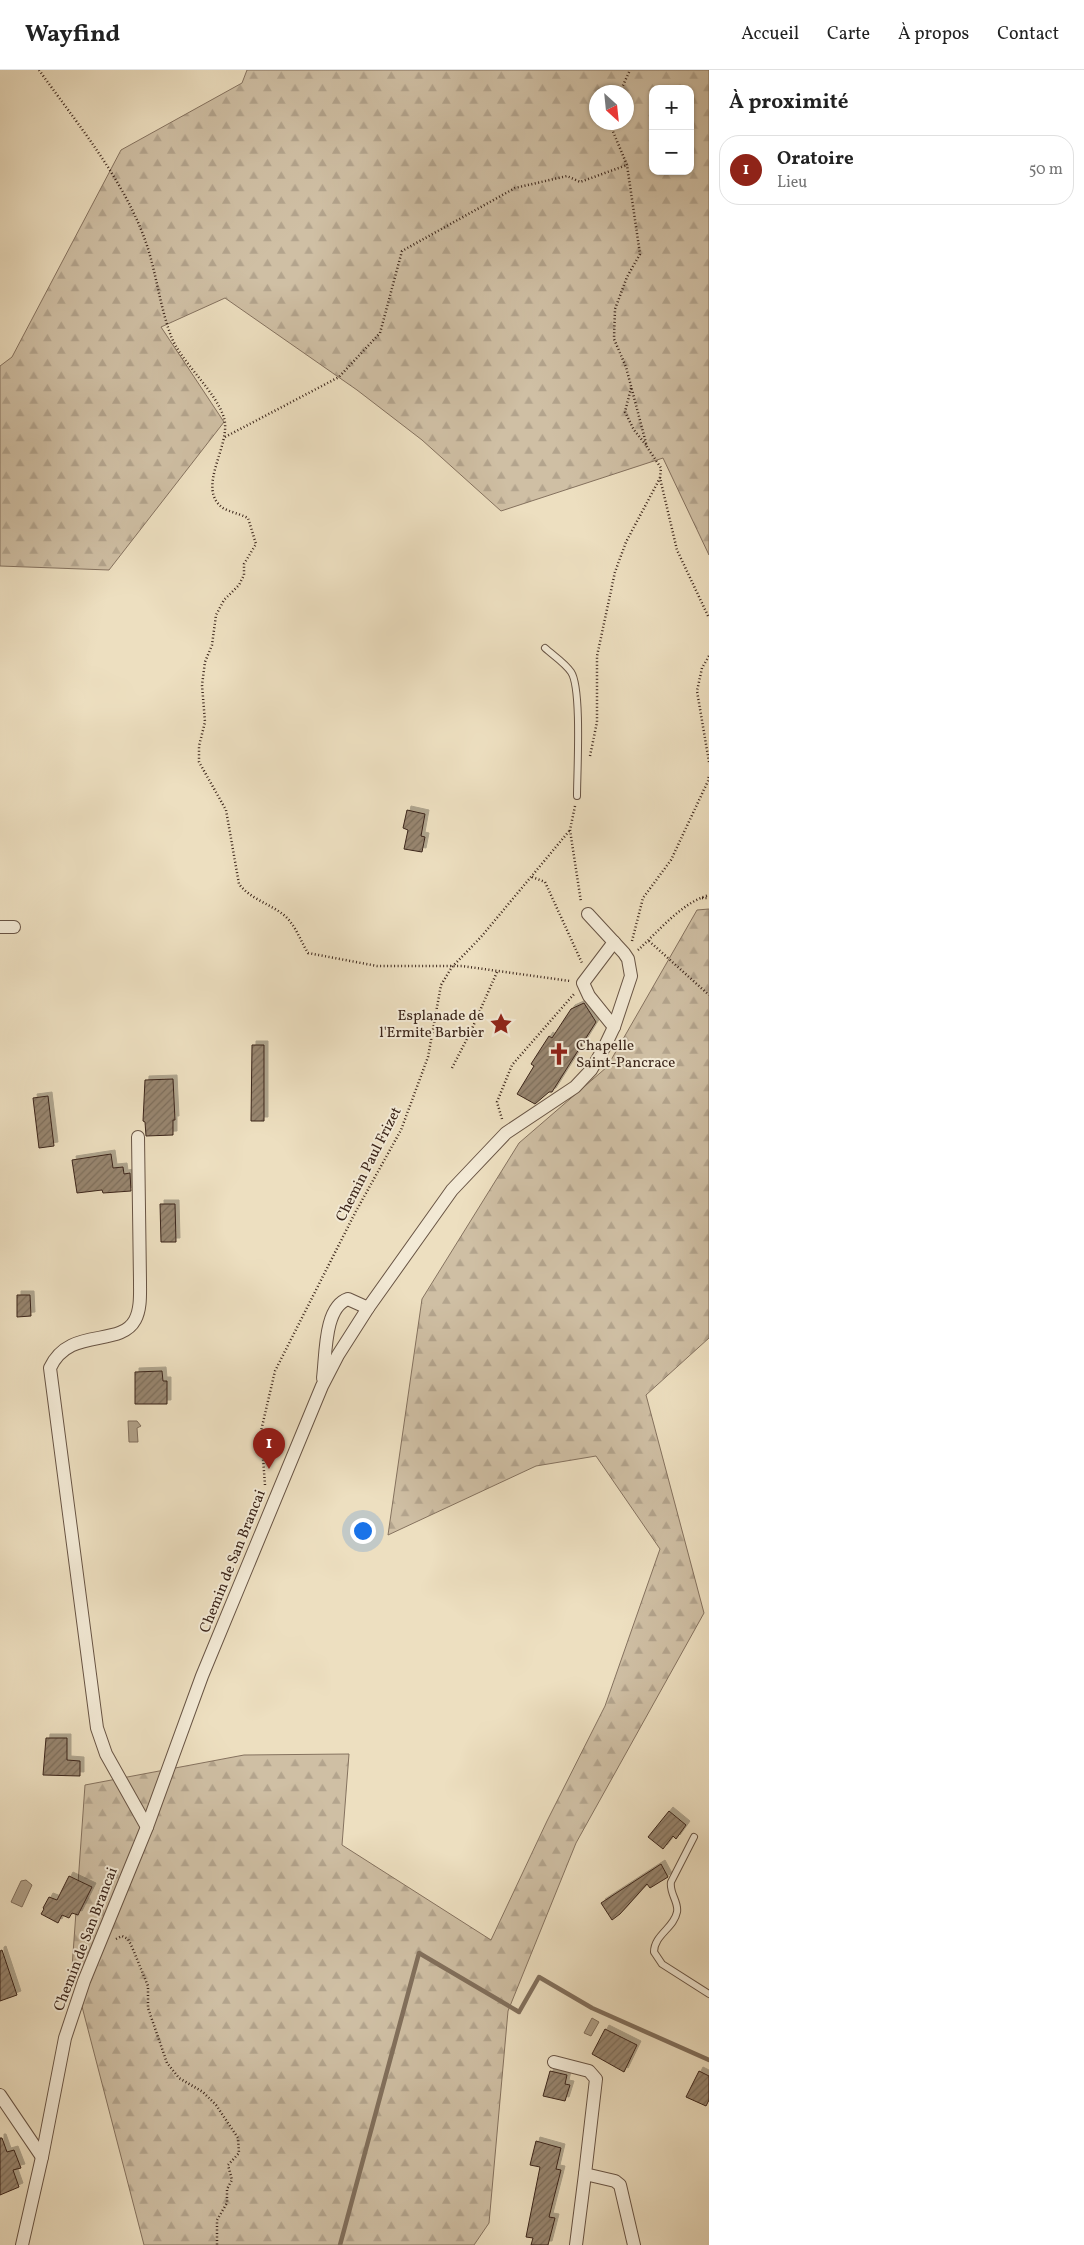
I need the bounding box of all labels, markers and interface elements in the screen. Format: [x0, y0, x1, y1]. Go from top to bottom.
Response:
text: Wayfind [25, 18, 120, 52]
text: Accueil [741, 22, 799, 47]
text: Carte [827, 22, 870, 47]
text: À propos [898, 22, 969, 47]
text: Contact [997, 22, 1059, 47]
north arrow [589, 85, 634, 130]
map controls [649, 85, 694, 175]
button: + [649, 85, 694, 130]
text: À proximité [729, 88, 848, 117]
button: − [649, 130, 694, 175]
text: Oratoire [777, 146, 854, 172]
text: 1 [743, 159, 749, 181]
text: 50 m [1029, 159, 1063, 181]
text: Lieu [777, 172, 807, 194]
place label: Esplanade de l'Ermite Barbier [379, 1006, 484, 1044]
place icon: Esplanade de l'Ermite Barbier [488, 1011, 514, 1037]
place label: Chapelle Saint-Pancrace [576, 1036, 675, 1074]
church icon: Chapelle Saint-Pancrace [546, 1041, 572, 1067]
street label: Chemin Paul Frizet [331, 1104, 407, 1226]
pin: 1 [253, 1428, 285, 1469]
street label: Chemin de San Brancai [195, 1487, 272, 1636]
your location [350, 1518, 376, 1544]
street label: Chemin de San Brancai [49, 1865, 124, 2015]

